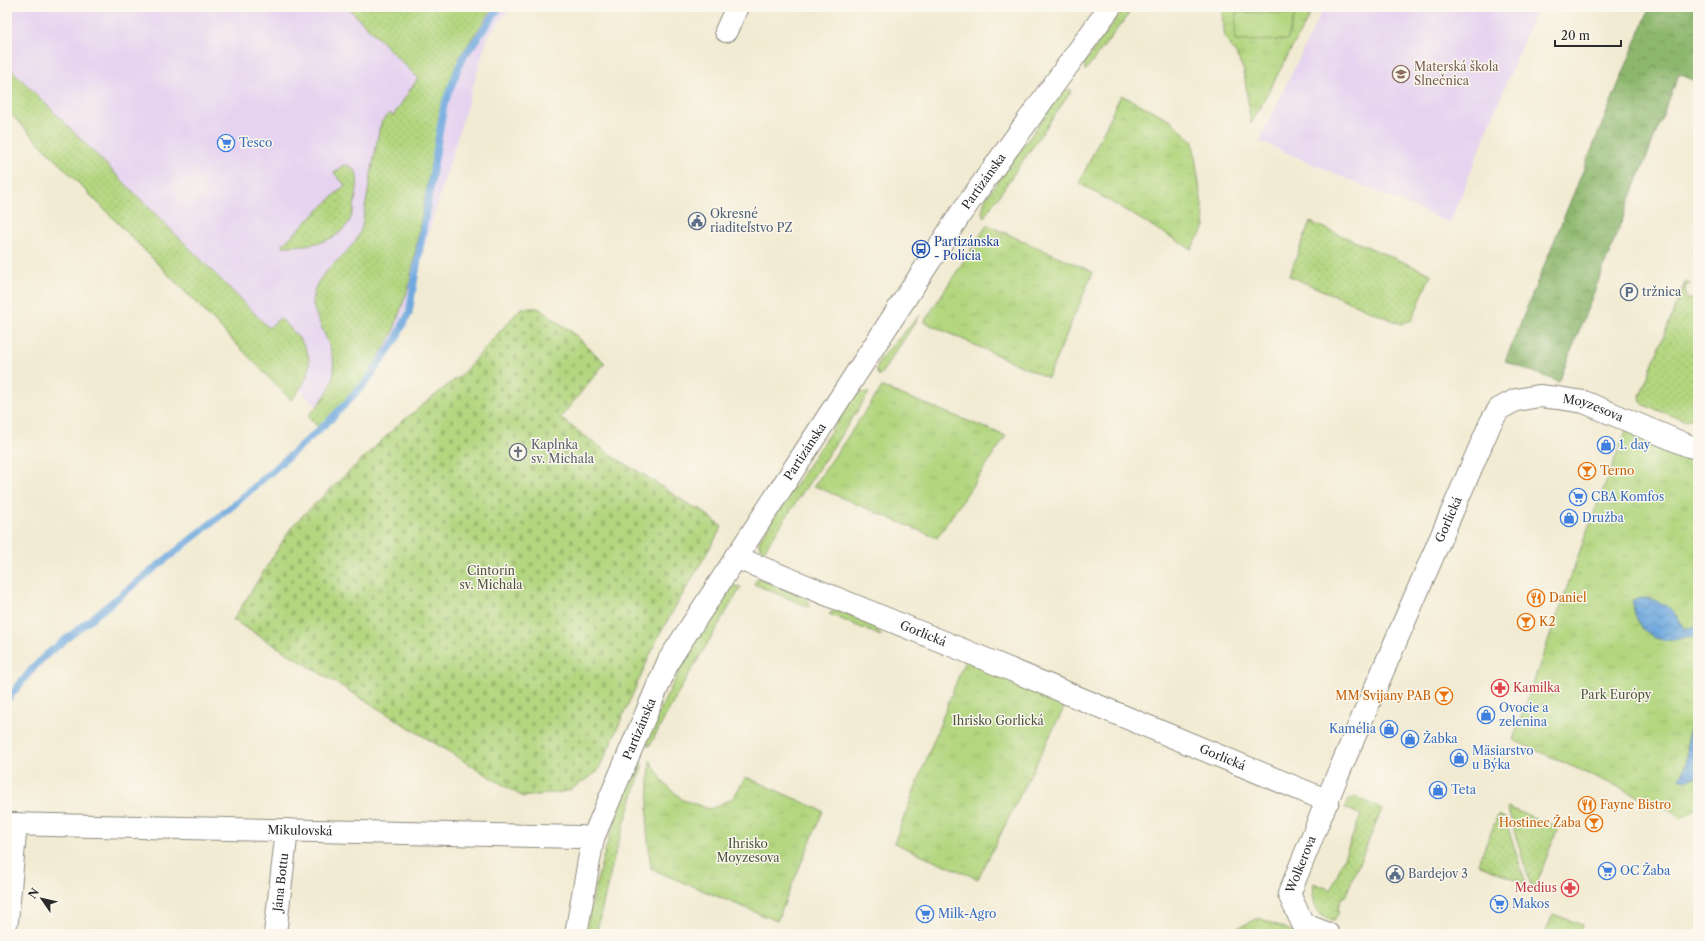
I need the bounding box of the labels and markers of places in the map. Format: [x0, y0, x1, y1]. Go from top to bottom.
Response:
place label: Materská škola Slnečnica [1414, 59, 1499, 88]
school or university icon: Materská škola Slnečnica [1391, 64, 1411, 84]
supermarket icon: Tesco [216, 133, 236, 153]
place label: Tesco [239, 135, 272, 150]
place label: Okresné riaditeľstvo PZ [710, 206, 793, 235]
public building icon: Okresné riaditeľstvo PZ [687, 211, 707, 231]
place label: Partizánska - Polícia [934, 234, 1000, 263]
bus stop icon: Partizánska - Polícia [911, 239, 931, 259]
parking icon: tržnica [1619, 282, 1639, 302]
place label: tržnica [1642, 284, 1682, 299]
shop icon: 1. day [1596, 435, 1616, 455]
place label: Kaplnka sv. Michala [531, 437, 595, 466]
place label: 1. day [1619, 437, 1651, 452]
church icon: Kaplnka sv. Michala [508, 442, 528, 462]
bar icon: Terno [1577, 461, 1597, 481]
place label: Terno [1600, 463, 1634, 478]
supermarket icon: CBA Komfos [1568, 487, 1588, 507]
place label: CBA Komfos [1591, 489, 1664, 504]
shop icon: Družba [1559, 508, 1579, 528]
place label: Družba [1582, 510, 1625, 525]
restaurant icon: Daniel [1526, 588, 1546, 608]
place label: Daniel [1549, 590, 1587, 605]
bar icon: K2 [1516, 612, 1536, 632]
place label: K2 [1539, 614, 1556, 629]
pharmacy icon: Kamilka [1490, 678, 1510, 698]
place label: Kamilka [1513, 680, 1561, 695]
bar icon: MM Svijany PAB [1434, 686, 1454, 706]
place label: MM Svijany PAB [1335, 688, 1431, 703]
place label: Ovocie a zelenina [1499, 700, 1549, 729]
shop icon: Ovocie a zelenina [1476, 705, 1496, 725]
shop icon: Kamélia [1379, 719, 1399, 739]
place label: Kamélia [1329, 721, 1377, 736]
shop icon: Žabka [1400, 729, 1420, 749]
place label: Žabka [1423, 730, 1458, 746]
place label: Mäsiarstvo u Býka [1472, 743, 1534, 772]
shop icon: Mäsiarstvo u Býka [1449, 748, 1469, 768]
shop icon: Teta [1428, 780, 1448, 800]
place label: Teta [1451, 782, 1477, 797]
restaurant icon: Fayne Bistro [1577, 795, 1597, 815]
place label: Fayne Bistro [1600, 797, 1671, 812]
bar icon: Hostinec Žaba [1584, 813, 1604, 833]
place label: Hostinec Žaba [1499, 814, 1582, 830]
supermarket icon: OC Žaba [1597, 861, 1617, 881]
place label: OC Žaba [1620, 862, 1671, 878]
public building icon: Bardejov 3 [1385, 864, 1405, 884]
place label: Bardejov 3 [1408, 866, 1468, 881]
pharmacy icon: Medius [1560, 878, 1580, 898]
place label: Medius [1515, 880, 1557, 895]
supermarket icon: Makos [1489, 894, 1509, 914]
place label: Makos [1512, 896, 1549, 911]
supermarket icon: Milk-Agro [915, 904, 935, 924]
place label: Milk-Agro [938, 906, 996, 921]

